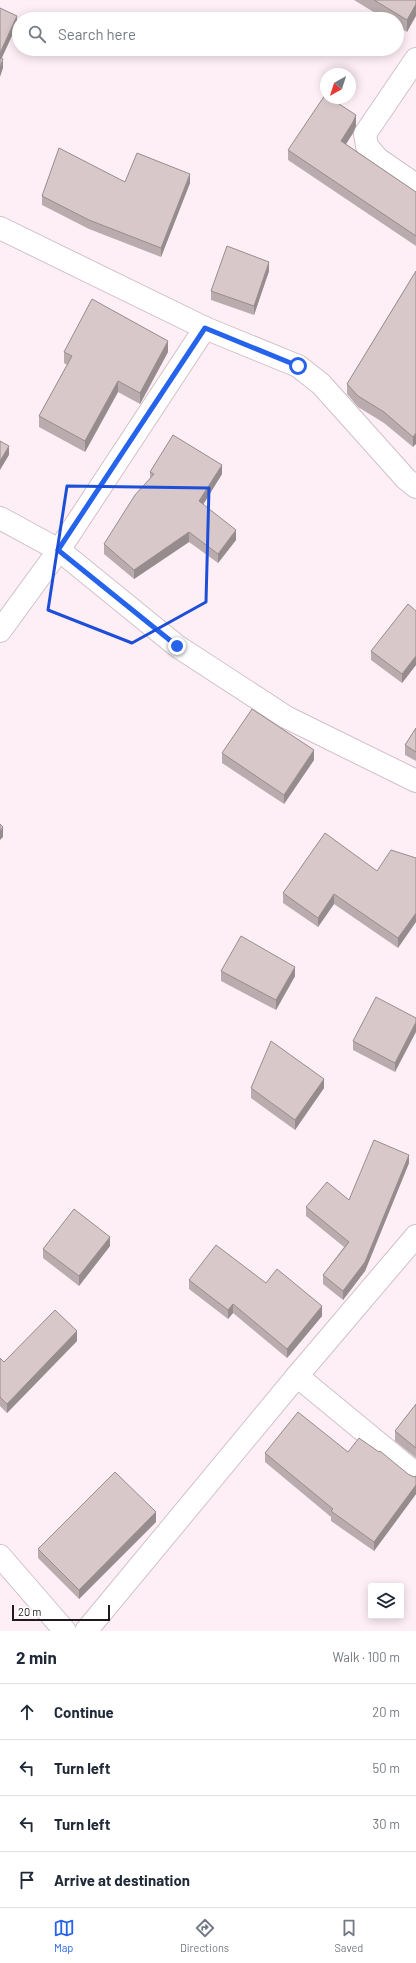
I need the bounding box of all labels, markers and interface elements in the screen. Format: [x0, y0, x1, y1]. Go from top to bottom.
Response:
search box [12, 12, 404, 56]
icon: search [26, 23, 48, 45]
text: Search here [58, 25, 136, 43]
north arrow [320, 68, 356, 104]
route start [289, 357, 307, 375]
route end [168, 637, 186, 655]
map controls [368, 1583, 404, 1619]
button: layers [368, 1583, 404, 1619]
scale bar [12, 1603, 110, 1622]
text: 20 m [18, 1605, 41, 1618]
text: 2 min [16, 1647, 57, 1667]
text: Walk · 100 m [333, 1649, 400, 1665]
icon: ahead [16, 1701, 38, 1723]
text: Continue [54, 1703, 114, 1721]
text: 20 m [372, 1704, 400, 1720]
icon: left [16, 1757, 38, 1779]
text: Turn left [54, 1759, 110, 1777]
text: 50 m [373, 1760, 400, 1776]
icon: left [16, 1813, 38, 1835]
text: Turn left [54, 1815, 110, 1833]
text: 30 m [373, 1816, 400, 1832]
icon: arrive [16, 1869, 38, 1891]
text: Arrive at destination [54, 1871, 190, 1889]
tab: Map [53, 1917, 75, 1954]
tab: Directions [180, 1917, 229, 1954]
tab: Saved [334, 1917, 363, 1954]

